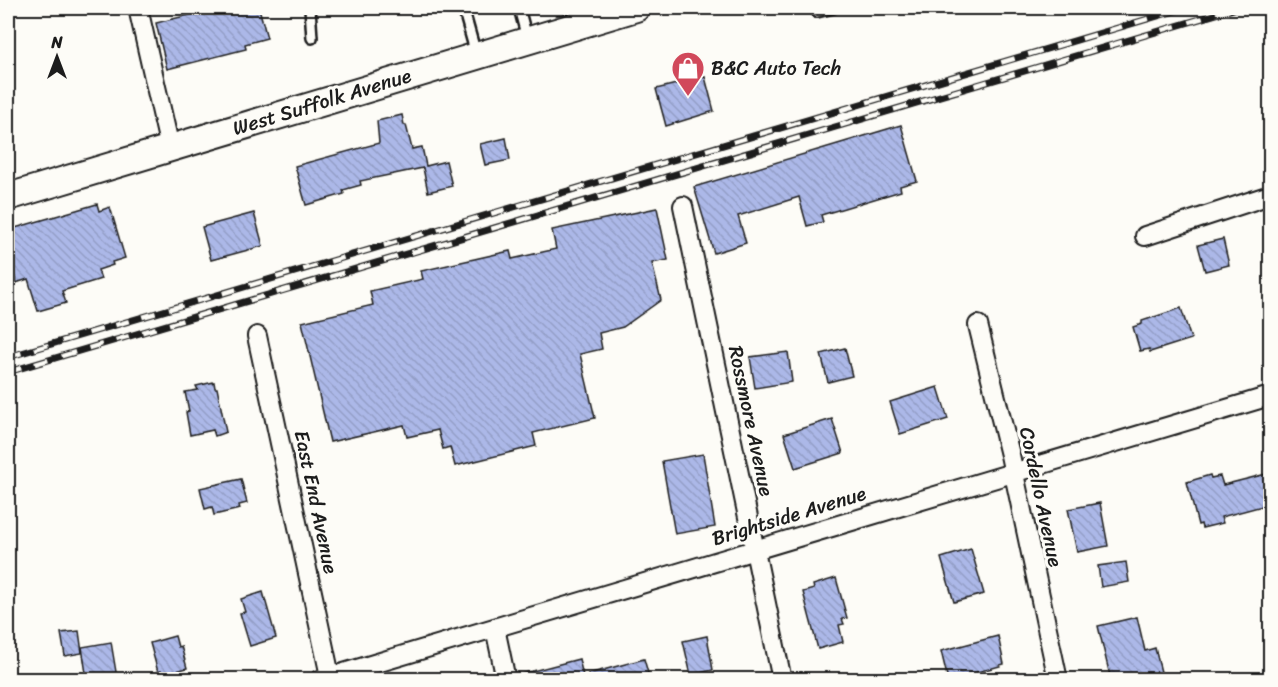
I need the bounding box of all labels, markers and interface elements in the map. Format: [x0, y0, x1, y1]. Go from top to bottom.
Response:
north arrow [27, 27, 87, 87]
text: N [50, 28, 63, 57]
shop icon: B&C Auto Tech [670, 50, 706, 97]
place label: B&C Auto Tech [711, 51, 841, 86]
street label: West Suffolk Avenue [228, 58, 416, 146]
street label: Rossmore Avenue [718, 342, 784, 500]
street label: Cordello Avenue [1009, 424, 1073, 570]
street label: East End Avenue [284, 427, 348, 577]
street label: Brightside Avenue [708, 476, 871, 556]

